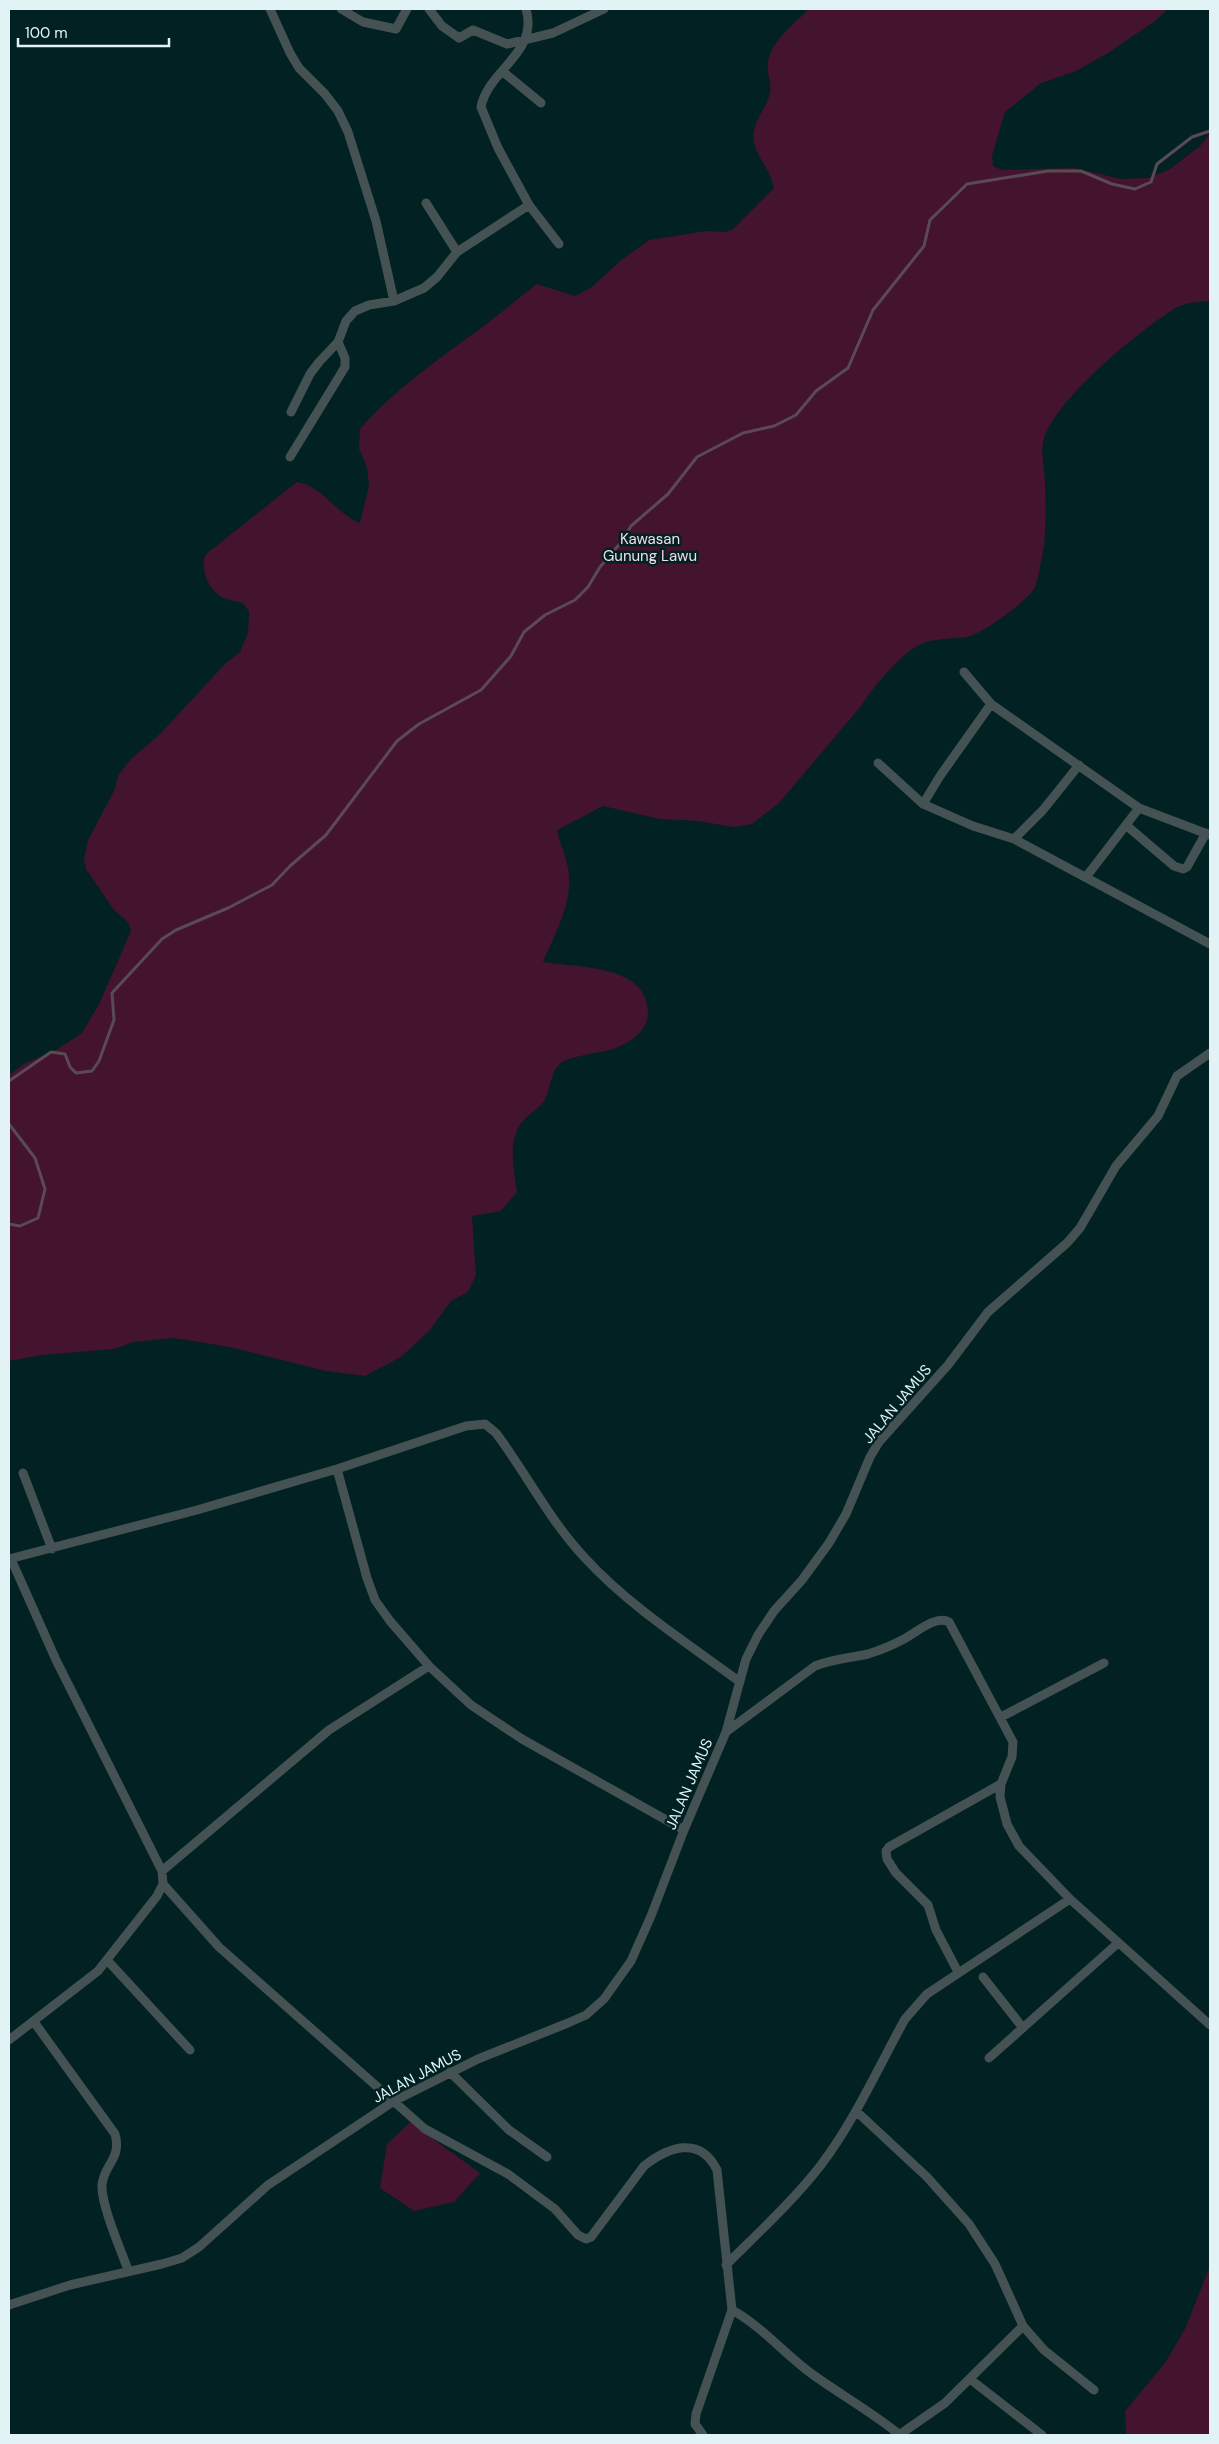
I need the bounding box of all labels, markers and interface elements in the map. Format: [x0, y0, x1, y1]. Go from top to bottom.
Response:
scale bar [18, 15, 169, 47]
text: 100 m [25, 23, 68, 43]
park label: Kawasan Gunung Lawu [603, 529, 697, 566]
street label: JALAN JAMUS [858, 1360, 936, 1448]
street label: JALAN JAMUS [661, 1735, 717, 1833]
street label: JALAN JAMUS [369, 2044, 465, 2108]

